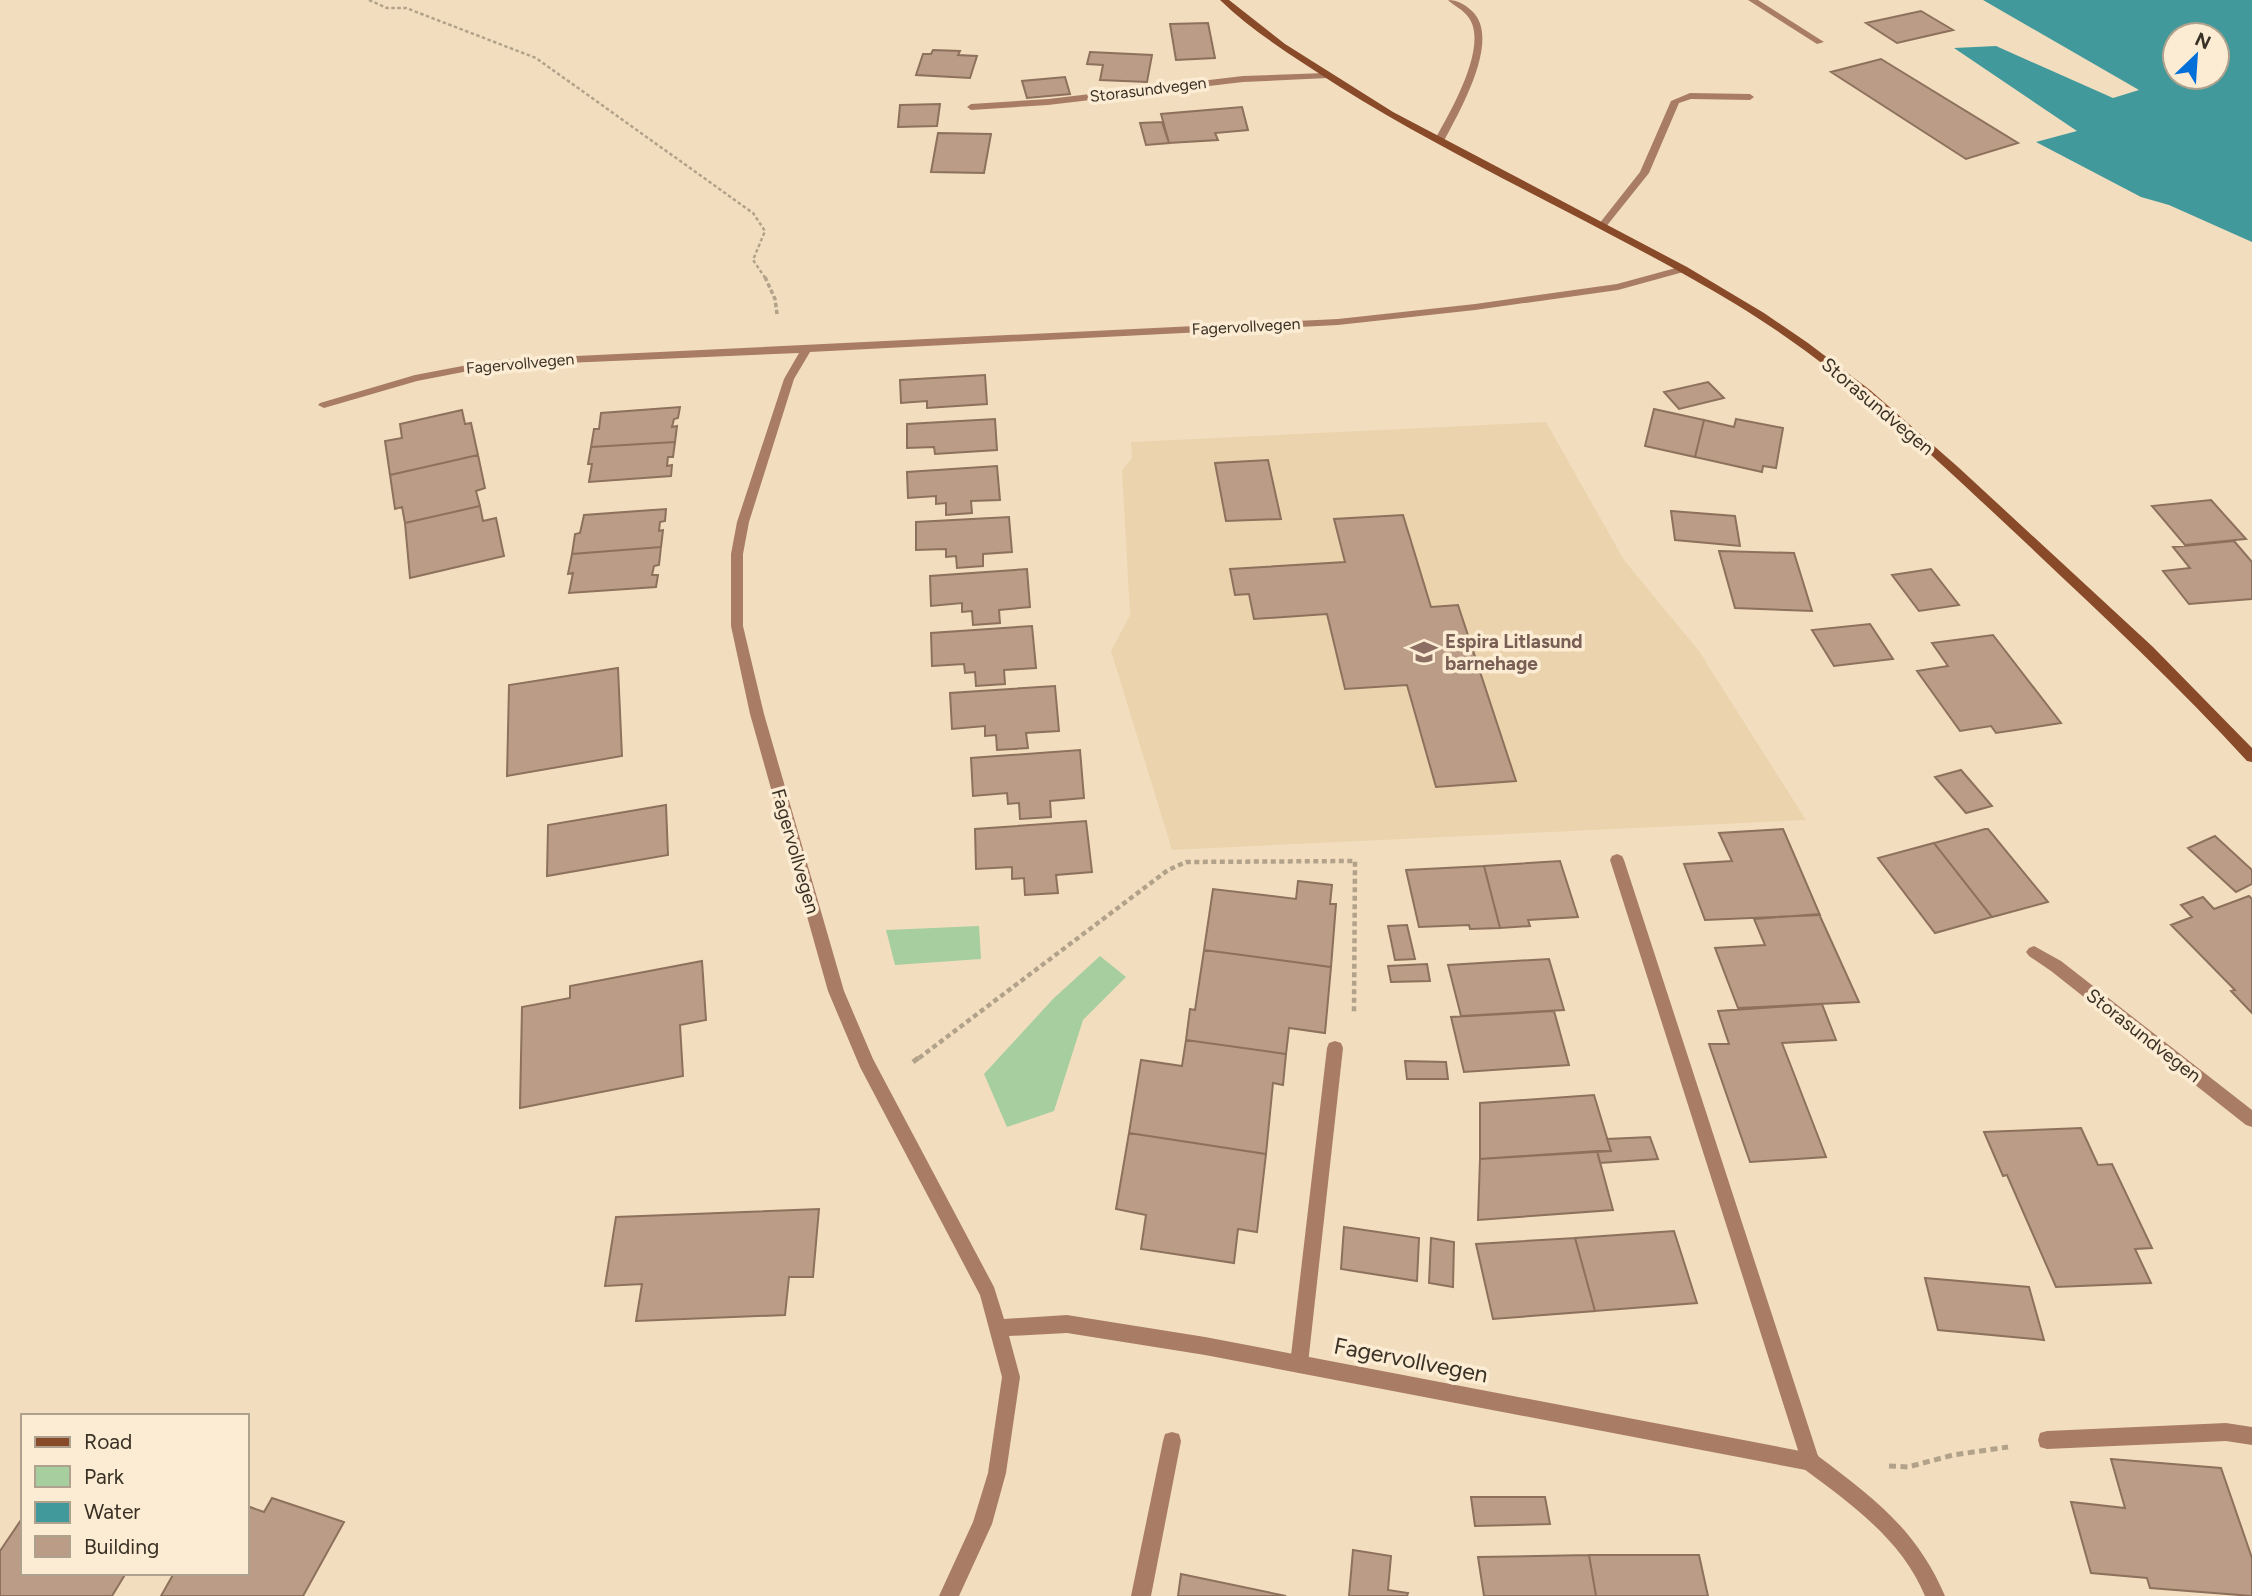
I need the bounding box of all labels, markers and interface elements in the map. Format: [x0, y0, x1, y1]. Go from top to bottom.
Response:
north arrow [2161, 21, 2231, 91]
text: N [2191, 28, 2214, 55]
street label: Storasundvegen [1089, 73, 1207, 106]
street label: Fagervollvegen [1191, 314, 1301, 339]
street label: Fagervollvegen [465, 349, 575, 378]
street label: Storasundvegen [1817, 353, 1938, 460]
place label: Espira Litlasund barnehage [1445, 630, 1583, 675]
school or university icon: Espira Litlasund barnehage [1409, 637, 1439, 667]
street label: Fagervollvegen [767, 786, 824, 916]
street label: Storasundvegen [2082, 983, 2206, 1087]
street label: Fagervollvegen [1332, 1331, 1490, 1389]
legend [21, 1414, 248, 1575]
text: Road [84, 1429, 132, 1454]
text: Park [84, 1464, 125, 1489]
text: Water [84, 1499, 140, 1524]
text: Building [84, 1534, 159, 1559]

